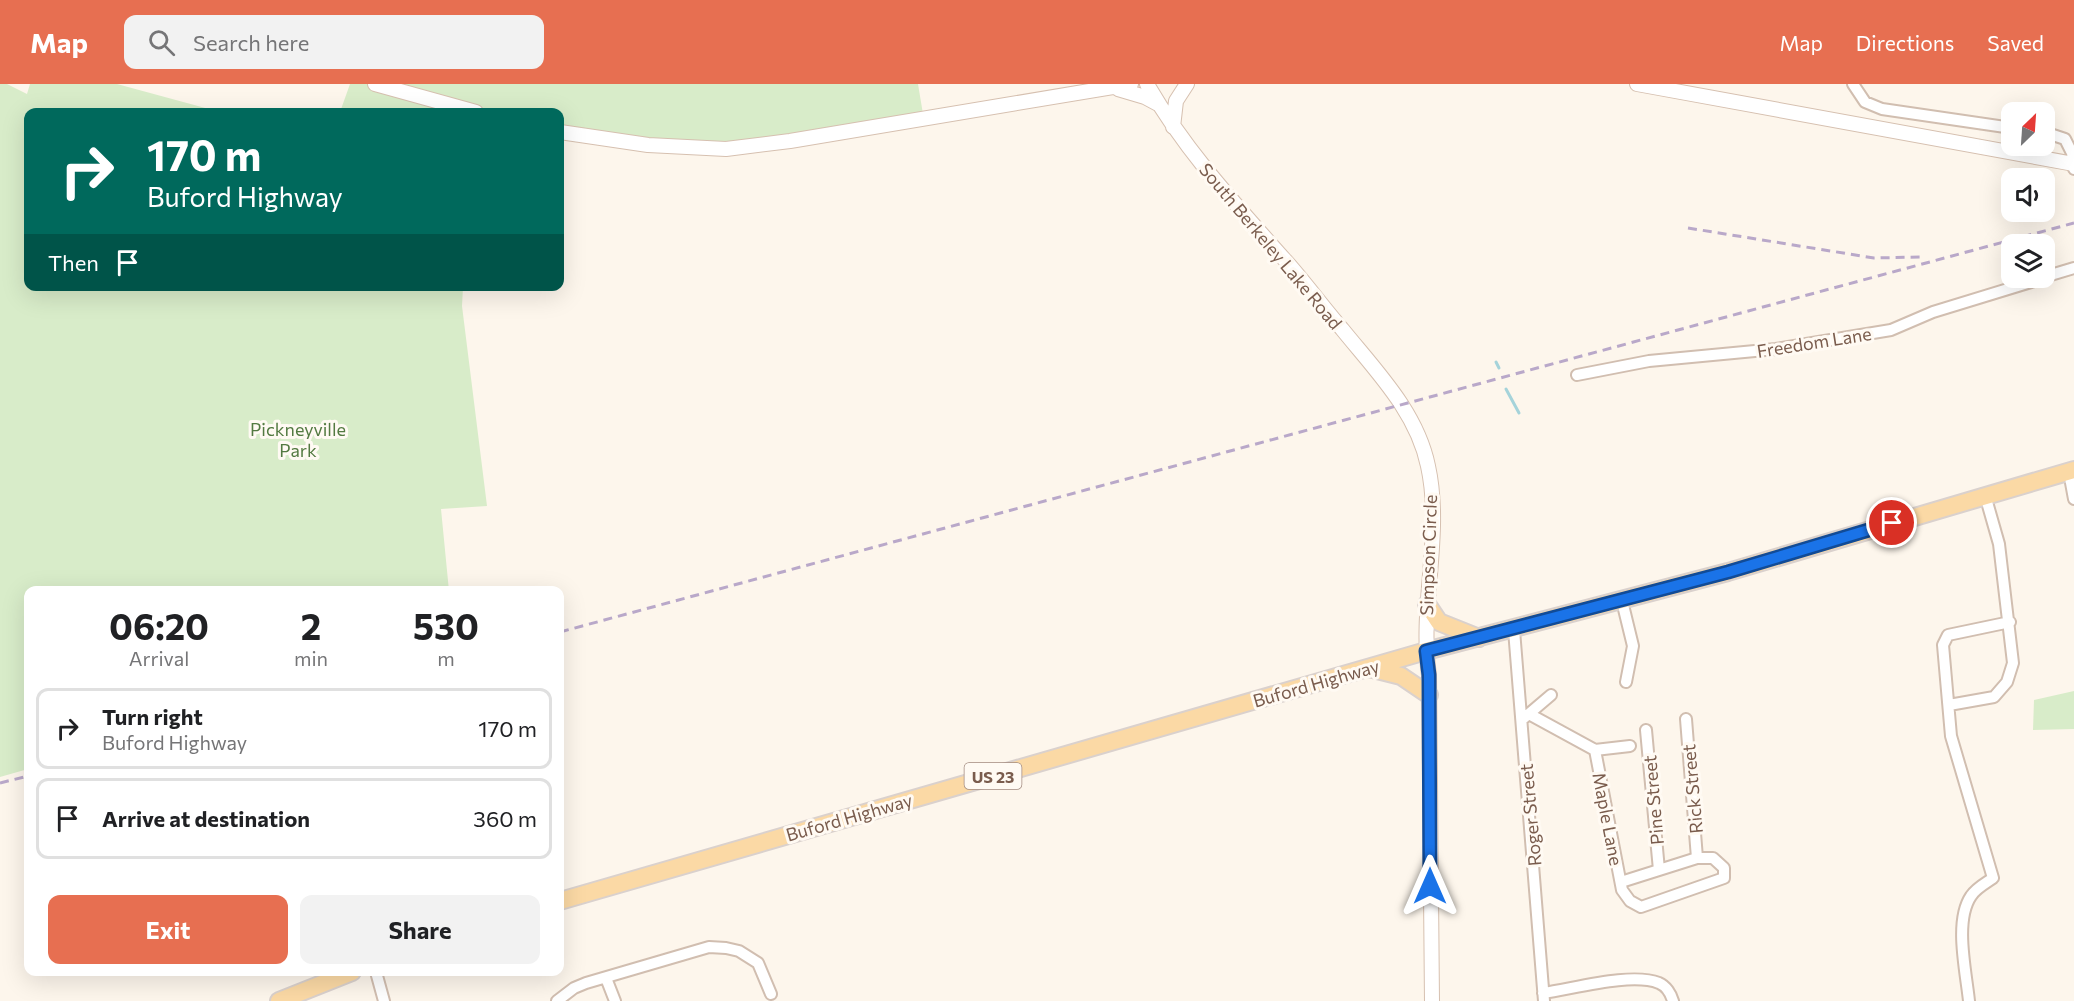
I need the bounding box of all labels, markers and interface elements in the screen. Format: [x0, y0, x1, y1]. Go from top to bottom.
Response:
search box [124, 15, 544, 69]
text: Map [30, 25, 88, 59]
icon: search [145, 26, 178, 59]
text: Search here [193, 29, 309, 56]
text: Map [1780, 30, 1823, 55]
text: Directions [1856, 30, 1954, 55]
text: Saved [1987, 30, 2044, 55]
north arrow [2001, 102, 2055, 156]
map controls [2001, 102, 2055, 288]
text: 170 m [147, 128, 261, 180]
icon: right [48, 132, 126, 210]
street label: South Berkeley Lake Road [1195, 158, 1347, 334]
button: sound [2001, 168, 2055, 222]
text: Buford Highway [147, 180, 343, 213]
button: layers [2001, 234, 2055, 288]
icon: arrive [111, 246, 144, 279]
text: Then [48, 249, 99, 276]
street label: Freedom Lane [1755, 322, 1873, 362]
park label: Pickneyville Park [250, 418, 346, 461]
street label: Simpson Circle [1415, 494, 1441, 616]
pin [1866, 497, 1917, 548]
icon: arrive [1875, 506, 1908, 539]
text: 06:20 [109, 603, 209, 647]
text: 2 [301, 603, 321, 647]
text: 530 [413, 603, 479, 647]
text: Arrival [129, 646, 189, 670]
text: min [294, 646, 328, 670]
text: m [437, 646, 455, 670]
street label: Buford Highway [1250, 654, 1382, 712]
text: Turn right [102, 703, 203, 730]
icon: right [51, 712, 84, 745]
text: 170 m [478, 715, 537, 742]
text: Buford Highway [102, 730, 247, 754]
street label: Rick Street [1677, 743, 1707, 835]
street label: Pine Street [1638, 754, 1668, 846]
road number: US 23 [964, 763, 1022, 789]
street label: Roger Street [1515, 763, 1545, 867]
street label: Maple Lane [1588, 771, 1628, 867]
street label: Buford Highway [783, 788, 915, 846]
icon: arrive [51, 802, 84, 835]
text: Arrive at destination [102, 805, 310, 832]
text: 360 m [473, 805, 537, 832]
position arrow [1398, 854, 1462, 918]
button: Exit [48, 895, 288, 964]
button: Share [300, 895, 540, 964]

